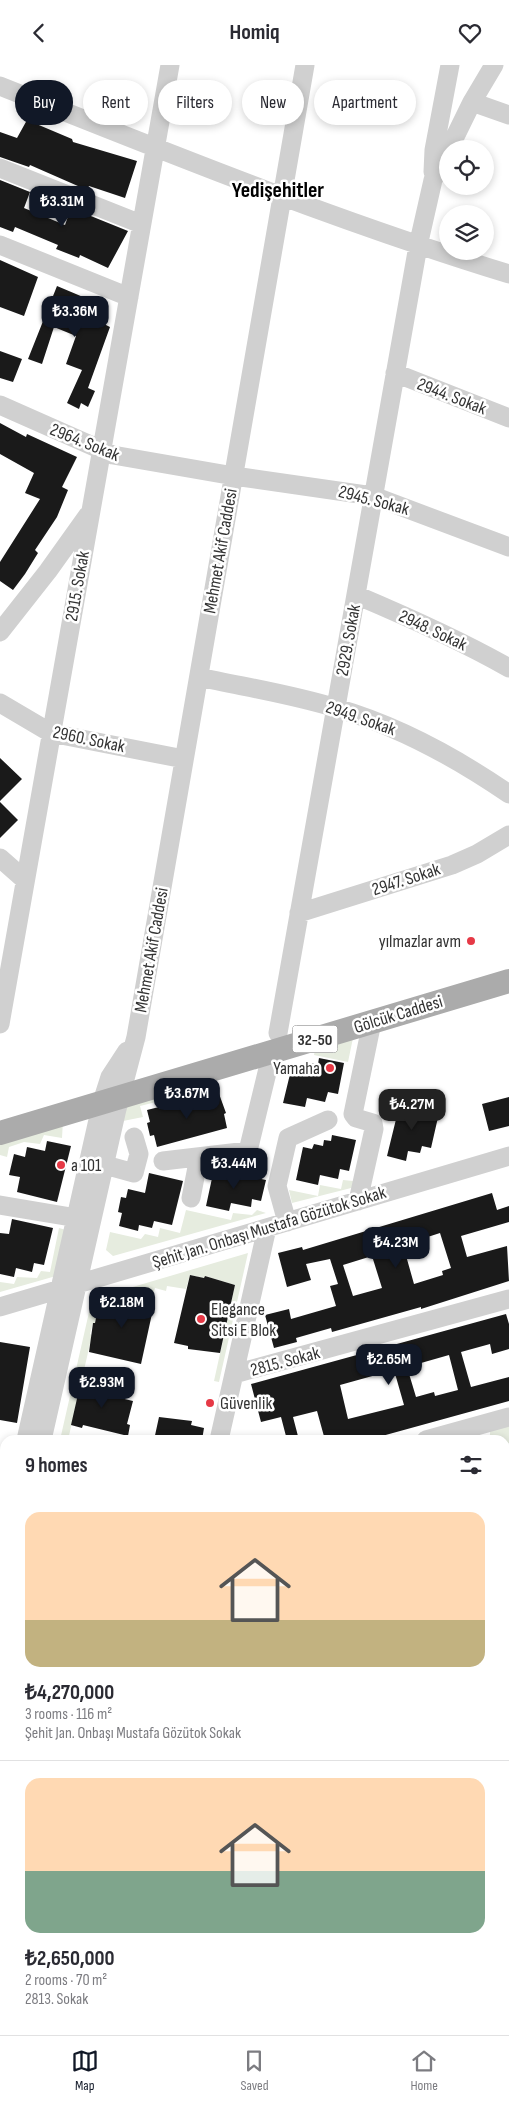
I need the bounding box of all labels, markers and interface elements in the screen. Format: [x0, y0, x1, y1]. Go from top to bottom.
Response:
icon: back [25, 19, 53, 47]
text: Homiq [230, 19, 279, 46]
icon: heart [456, 19, 484, 47]
chip: Buy [15, 80, 73, 125]
chip: Rent [83, 80, 148, 125]
chip: Filters [158, 80, 232, 125]
chip: New [242, 80, 304, 125]
chip: Apartment [314, 80, 416, 125]
map controls [439, 140, 494, 260]
button: locate [439, 140, 494, 195]
district label: Yedişehitler [232, 177, 324, 204]
pin: ₺3.31M [21, 185, 103, 228]
text: ₺3.31M [40, 192, 84, 211]
button: layers [439, 205, 494, 260]
pin: ₺3.36M [34, 295, 116, 338]
text: ₺3.36M [53, 302, 97, 321]
street label: 2944. Sokak [414, 374, 490, 419]
street label: 2964. Sokak [47, 419, 123, 466]
street label: 2945. Sokak [336, 481, 412, 520]
street label: Mehmet Akif Caddesi [199, 487, 242, 615]
street label: 2915. Sokak [61, 549, 94, 623]
street label: 2929. Sokak [332, 602, 365, 678]
street label: 2948. Sokak [395, 606, 470, 655]
street label: 2949. Sokak [323, 697, 399, 740]
street label: 2960. Sokak [51, 722, 127, 757]
street label: 2947. Sokak [369, 859, 443, 900]
street label: Mehmet Akif Caddesi [130, 886, 173, 1014]
place label: yılmazlar avm [379, 931, 461, 952]
marker: yılmazlar avm [465, 935, 477, 947]
street label: Gölcük Caddesi [351, 991, 445, 1038]
road number: 32-50 [292, 1026, 338, 1053]
place label: Yamaha [273, 1058, 320, 1079]
marker: Yamaha [324, 1062, 336, 1074]
pin: ₺3.67M [146, 1077, 228, 1120]
text: ₺3.67M [165, 1084, 209, 1103]
pin: ₺4.27M [371, 1089, 453, 1131]
text: ₺4.27M [390, 1095, 434, 1114]
pin: ₺3.44M [193, 1147, 275, 1190]
text: ₺3.44M [211, 1154, 257, 1173]
place label: a 101 [71, 1155, 102, 1176]
marker: a 101 [55, 1159, 67, 1171]
street label: Şehit Jan. Onbaşı Mustafa Gözütok Sokak [150, 1182, 389, 1273]
pin: ₺4.23M [355, 1227, 437, 1269]
text: ₺4.23M [374, 1233, 418, 1252]
pin: ₺2.18M [81, 1287, 163, 1329]
text: ₺2.18M [100, 1293, 144, 1312]
place label: Elegance Sitsi E Blok [211, 1299, 276, 1341]
marker: Elegance Sitsi E Blok [195, 1313, 207, 1325]
street label: 2815. Sokak [248, 1342, 322, 1381]
pin: ₺2.65M [348, 1343, 430, 1386]
text: ₺2.65M [367, 1350, 411, 1369]
pin: ₺2.93M [61, 1367, 143, 1409]
text: ₺2.93M [80, 1373, 124, 1392]
place label: Güvenlik [220, 1393, 272, 1414]
marker: Güvenlik [204, 1397, 216, 1409]
icon: filters [457, 1451, 485, 1479]
text: 9 homes [25, 1453, 88, 1478]
icon: home [210, 1545, 300, 1635]
text: ₺4,270,000 [25, 1680, 114, 1705]
text: 3 rooms · 116 m² [25, 1705, 112, 1724]
text: Şehit Jan. Onbaşı Mustafa Gözütok Sokak [25, 1724, 241, 1743]
icon: home [210, 1810, 300, 1900]
text: ₺2,650,000 [25, 1946, 114, 1971]
text: 2 rooms · 70 m² [25, 1971, 107, 1990]
text: 2813. Sokak [25, 1990, 88, 2009]
tab: Map [71, 2047, 99, 2094]
tab: Saved [240, 2047, 269, 2094]
tab: Home [410, 2047, 438, 2094]

